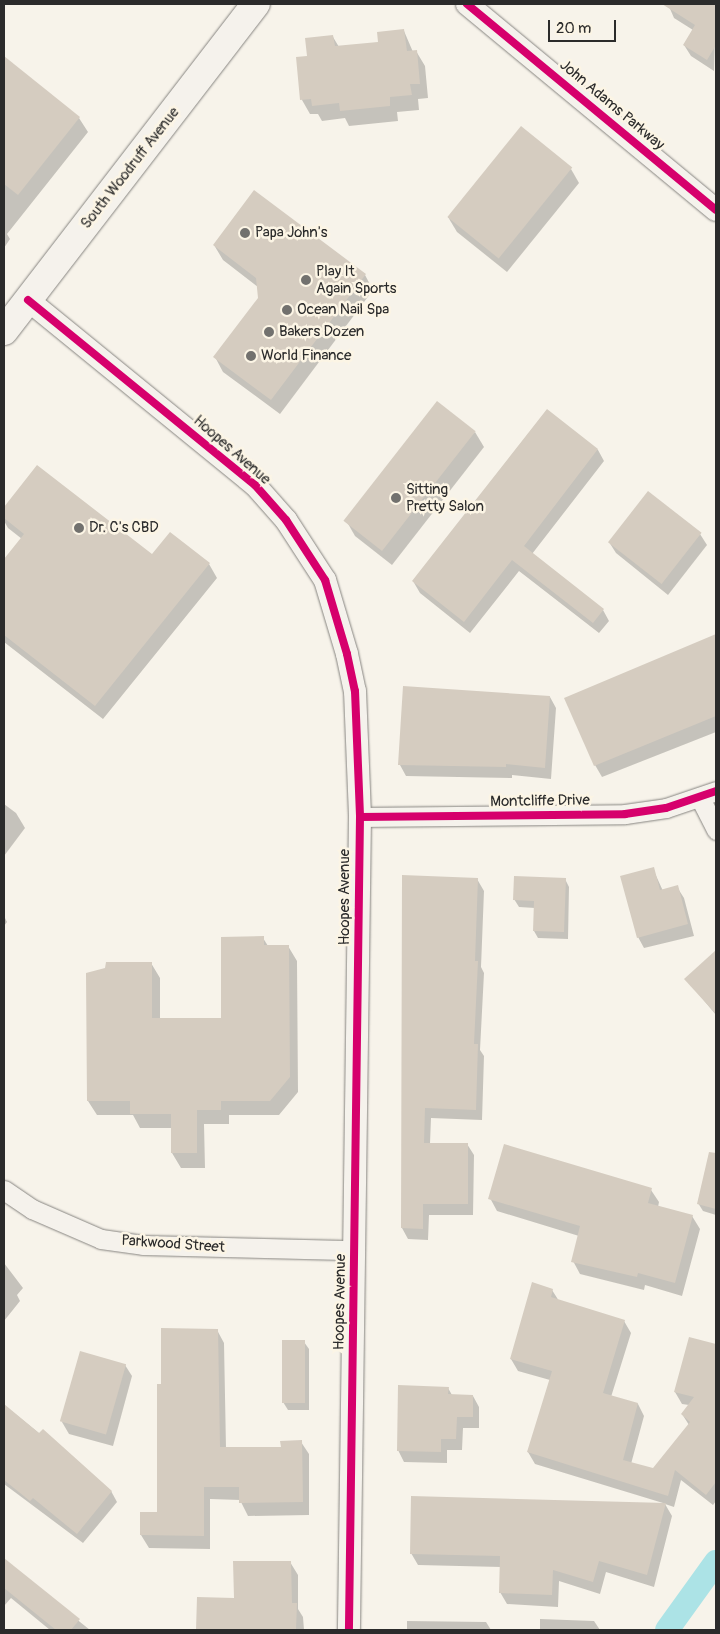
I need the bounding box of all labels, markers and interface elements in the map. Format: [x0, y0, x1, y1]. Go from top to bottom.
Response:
scale bar [550, 10, 618, 42]
text: 20 m [556, 19, 591, 38]
street label: John Adams Parkway [556, 56, 668, 154]
street label: South Woodruff Avenue [77, 104, 183, 232]
place label: Papa John's [255, 224, 327, 242]
marker: Papa John's [239, 227, 251, 239]
place label: Play It Again Sports [316, 262, 397, 297]
marker: Play It Again Sports [300, 274, 312, 286]
place label: Ocean Nail Spa [297, 301, 389, 319]
marker: Ocean Nail Spa [281, 304, 293, 316]
place label: Bakers Dozen [279, 323, 364, 341]
marker: Bakers Dozen [263, 326, 275, 338]
place label: World Finance [261, 347, 351, 365]
marker: World Finance [245, 350, 257, 362]
street label: Hoopes Avenue [190, 412, 274, 488]
place label: Sitting Pretty Salon [406, 480, 484, 515]
marker: Sitting Pretty Salon [390, 492, 402, 504]
place label: Dr. C's CBD [89, 519, 159, 537]
marker: Dr. C's CBD [73, 522, 85, 534]
street label: Montcliffe Drive [490, 791, 590, 811]
street label: Hoopes Avenue [336, 849, 354, 945]
street label: Parkwood Street [121, 1231, 225, 1257]
street label: Hoopes Avenue [330, 1254, 350, 1350]

